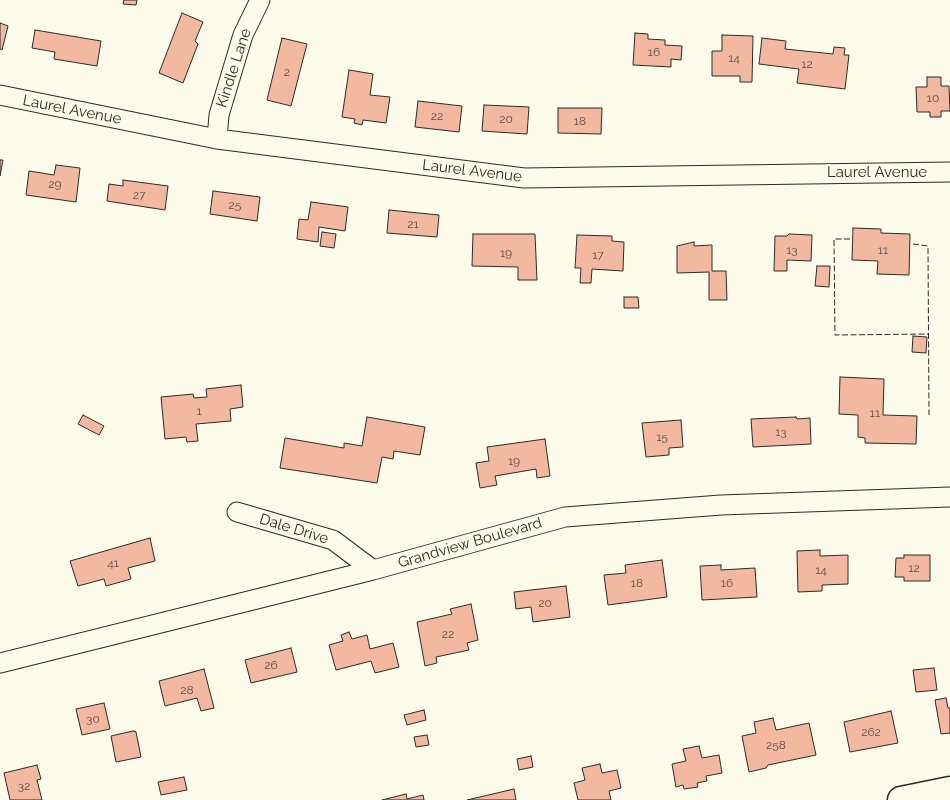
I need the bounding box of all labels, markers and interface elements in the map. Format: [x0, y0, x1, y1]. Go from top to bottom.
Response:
street label: Kindle Lane [213, 26, 255, 110]
house number: 16 [648, 45, 660, 59]
house number: 14 [728, 51, 740, 65]
house number: 12 [801, 57, 813, 71]
house number: 2 [284, 65, 290, 79]
house number: 10 [927, 91, 939, 105]
street label: Laurel Avenue [21, 92, 123, 128]
house number: 22 [431, 109, 443, 123]
house number: 20 [499, 112, 513, 126]
house number: 18 [574, 114, 586, 128]
street label: Laurel Avenue [421, 156, 523, 186]
street label: Laurel Avenue [827, 163, 927, 181]
house number: 29 [48, 177, 62, 191]
house number: 27 [133, 188, 145, 202]
house number: 25 [229, 198, 241, 212]
house number: 21 [407, 217, 419, 231]
house number: 13 [786, 243, 798, 257]
house number: 11 [878, 243, 888, 257]
house number: 19 [500, 246, 512, 260]
house number: 17 [592, 248, 604, 262]
house number: 1 [196, 404, 202, 418]
house number: 11 [870, 406, 880, 420]
house number: 13 [775, 425, 787, 439]
house number: 15 [656, 430, 668, 444]
house number: 19 [508, 454, 520, 468]
street label: Dale Drive [257, 510, 331, 548]
street label: Grandview Boulevard [396, 514, 544, 572]
house number: 41 [107, 556, 119, 570]
house number: 12 [908, 561, 920, 575]
house number: 14 [815, 563, 827, 577]
house number: 18 [631, 576, 643, 590]
house number: 16 [721, 576, 733, 590]
house number: 20 [538, 596, 552, 610]
house number: 22 [442, 627, 454, 641]
house number: 26 [264, 658, 278, 672]
house number: 28 [180, 683, 194, 697]
house number: 30 [86, 712, 100, 726]
house number: 262 [861, 725, 881, 739]
house number: 258 [766, 738, 786, 752]
house number: 32 [18, 779, 30, 793]

